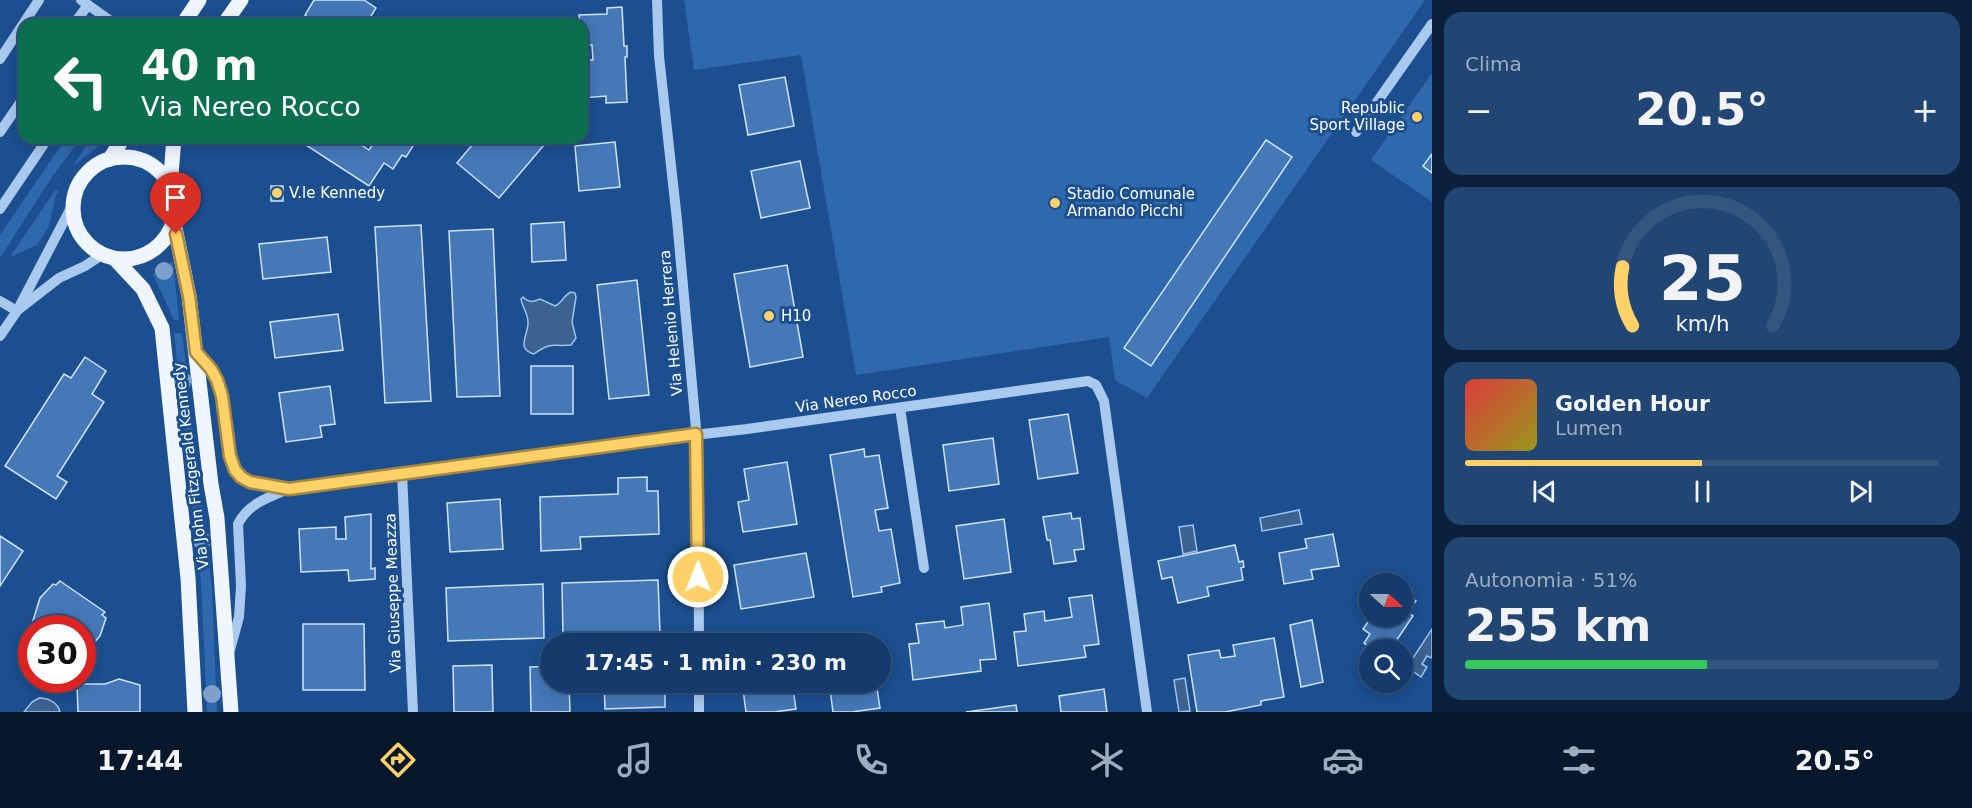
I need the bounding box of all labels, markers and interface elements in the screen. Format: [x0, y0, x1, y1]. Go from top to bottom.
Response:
text: 40 m [141, 41, 258, 90]
icon: left [42, 42, 120, 120]
text: Clima [1465, 52, 1522, 76]
text: 20.5° [1635, 83, 1769, 136]
text: Via Nereo Rocco [141, 91, 361, 122]
text: − [1465, 91, 1493, 130]
text: + [1911, 91, 1939, 130]
place label: Republic Sport Village [1310, 99, 1405, 134]
marker: Republic Sport Village [1410, 110, 1424, 124]
pin [150, 172, 201, 234]
icon: arrive [159, 181, 192, 214]
place label: V.le Kennedy [289, 184, 385, 202]
place label: Stadio Comunale Armando Picchi [1067, 185, 1195, 220]
marker: V.le Kennedy [270, 186, 284, 200]
marker: Stadio Comunale Armando Picchi [1048, 196, 1062, 210]
text: 25 [1659, 242, 1745, 315]
street label: Via Helenio Herrera [656, 249, 686, 397]
place label: H10 [781, 307, 811, 325]
marker: H10 [762, 309, 776, 323]
text: km/h [1675, 311, 1729, 336]
street label: Via John Fitzgerald Kennedy [169, 361, 213, 571]
street label: Via Nereo Rocco [794, 382, 918, 416]
text: Golden Hour [1555, 391, 1710, 416]
text: Lumen [1555, 416, 1623, 440]
icon: previous [1528, 475, 1561, 508]
icon: pause [1686, 475, 1719, 508]
icon: next [1844, 475, 1877, 508]
street label: Via Giuseppe Meazza [381, 513, 405, 673]
position arrow [666, 545, 730, 609]
text: Autonomia · 51% [1465, 568, 1637, 592]
north arrow [1359, 573, 1413, 627]
map controls [1359, 573, 1413, 693]
text: 255 km [1465, 599, 1651, 652]
speed limit sign: 30 [18, 615, 96, 693]
button: search [1359, 639, 1413, 693]
text: 17:45 · 1 min · 230 m [584, 650, 847, 675]
icon: directions [377, 739, 419, 781]
icon: music [614, 739, 656, 781]
icon: phone [850, 739, 892, 781]
icon: climate [1086, 739, 1128, 781]
icon: car [1322, 739, 1364, 781]
icon: filters [1558, 739, 1600, 781]
text: 17:44 [97, 745, 183, 776]
text: 20.5° [1795, 745, 1875, 776]

